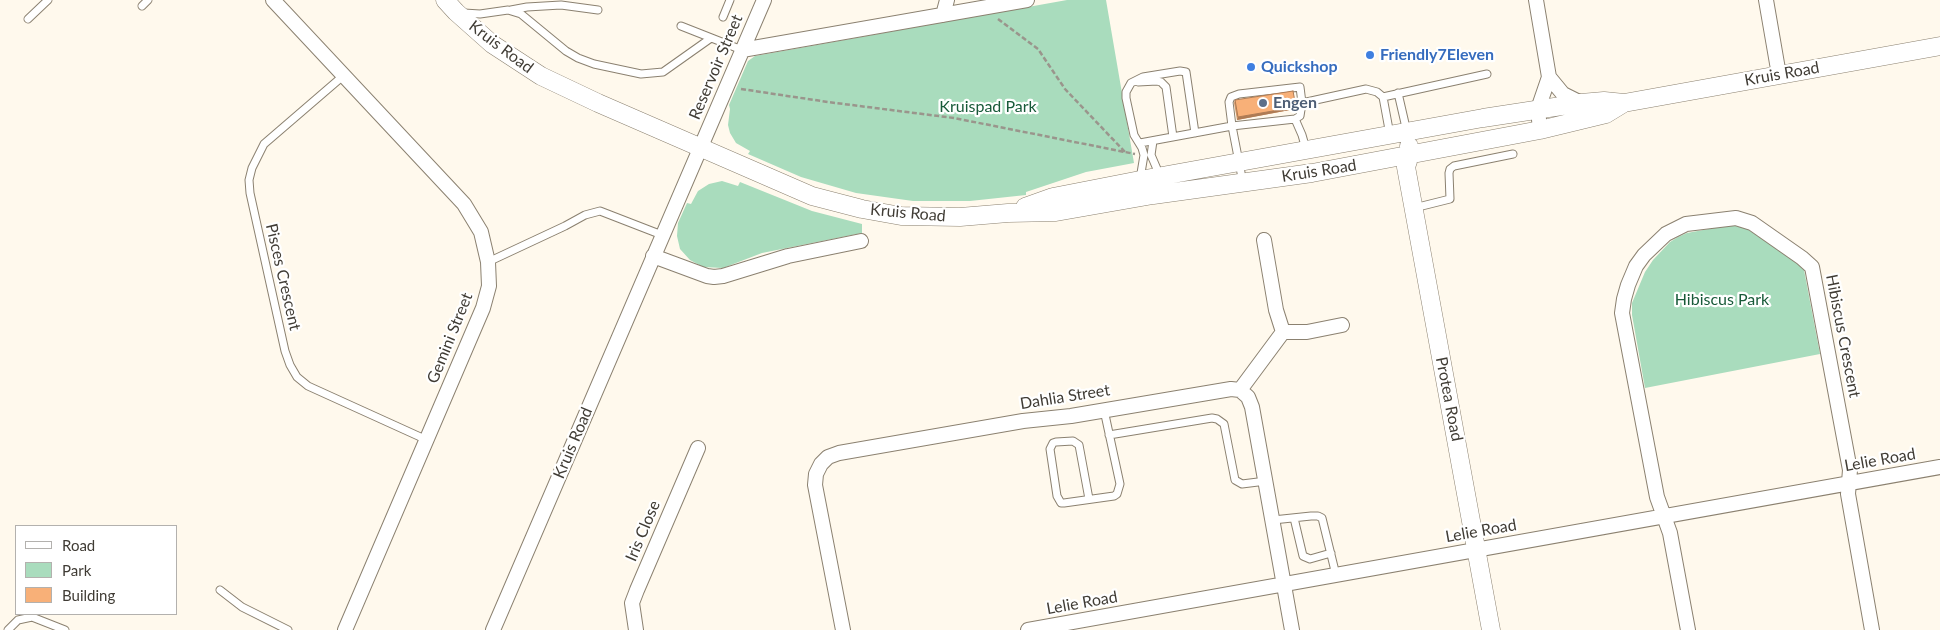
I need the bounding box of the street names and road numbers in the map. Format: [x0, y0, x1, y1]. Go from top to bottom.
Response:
street label: Reservoir Street [685, 12, 747, 122]
street label: Kruis Road [465, 17, 537, 77]
street label: Kruis Road [1743, 58, 1821, 90]
street label: Kruis Road [1280, 156, 1358, 186]
street label: Kruis Road [869, 200, 947, 226]
street label: Pisces Crescent [261, 222, 305, 332]
street label: Hibiscus Crescent [1822, 273, 1864, 399]
street label: Gemini Street [423, 290, 477, 386]
street label: Protea Road [1431, 355, 1467, 443]
street label: Dahlia Street [1019, 380, 1111, 414]
street label: Kruis Road [549, 404, 597, 482]
street label: Lelie Road [1843, 444, 1917, 476]
street label: Iris Close [622, 498, 664, 564]
street label: Lelie Road [1444, 515, 1518, 547]
street label: Lelie Road [1045, 587, 1119, 619]

